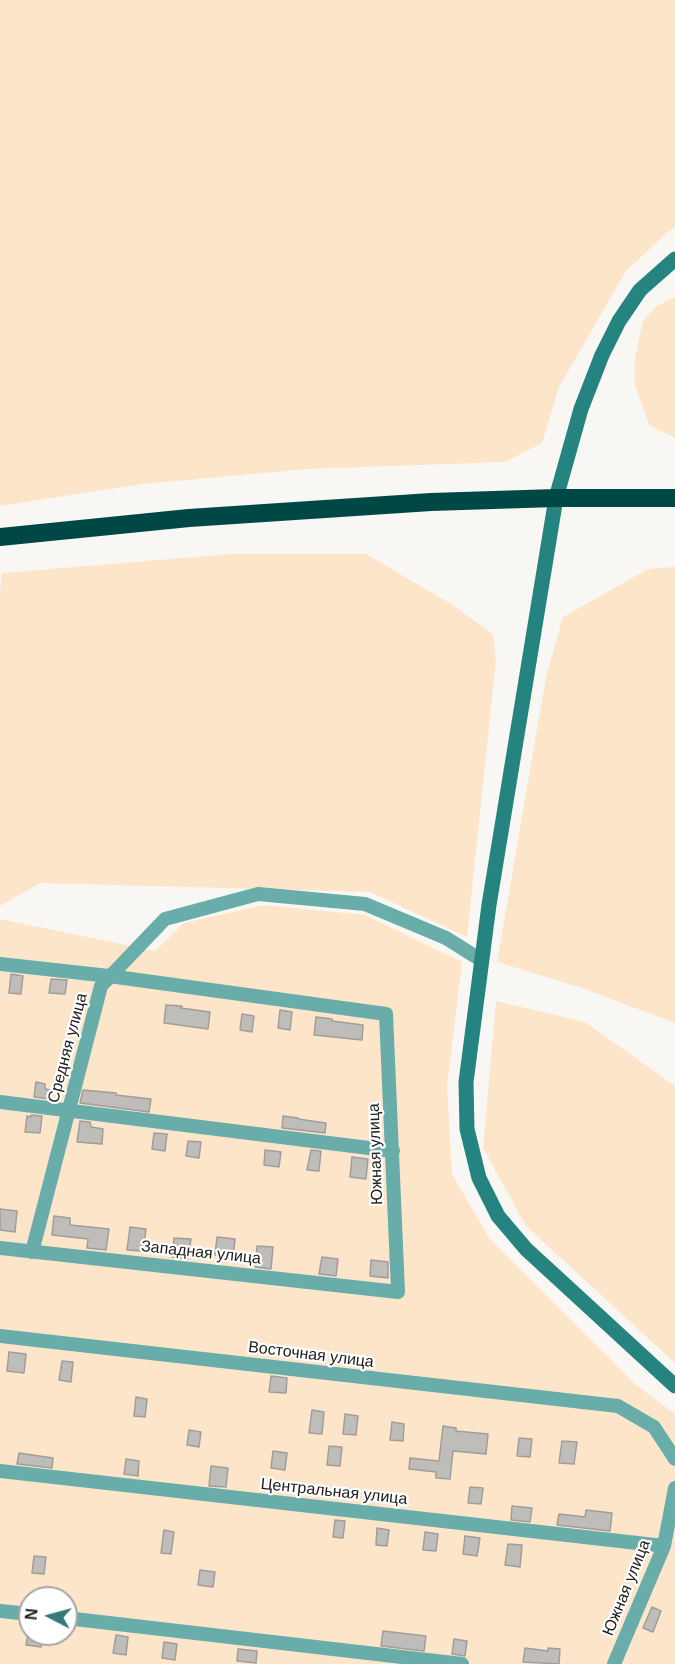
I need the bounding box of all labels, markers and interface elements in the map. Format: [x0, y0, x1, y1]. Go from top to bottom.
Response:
street label: Средняя улица [44, 991, 92, 1105]
street label: Южная улица [365, 1103, 387, 1205]
street label: Западная улица [140, 1237, 262, 1269]
street label: Восточная улица [247, 1338, 375, 1372]
street label: Центральная улица [260, 1475, 408, 1509]
street label: Южная улица [599, 1537, 655, 1639]
north arrow [18, 1586, 78, 1646]
text: N [23, 1608, 41, 1621]

